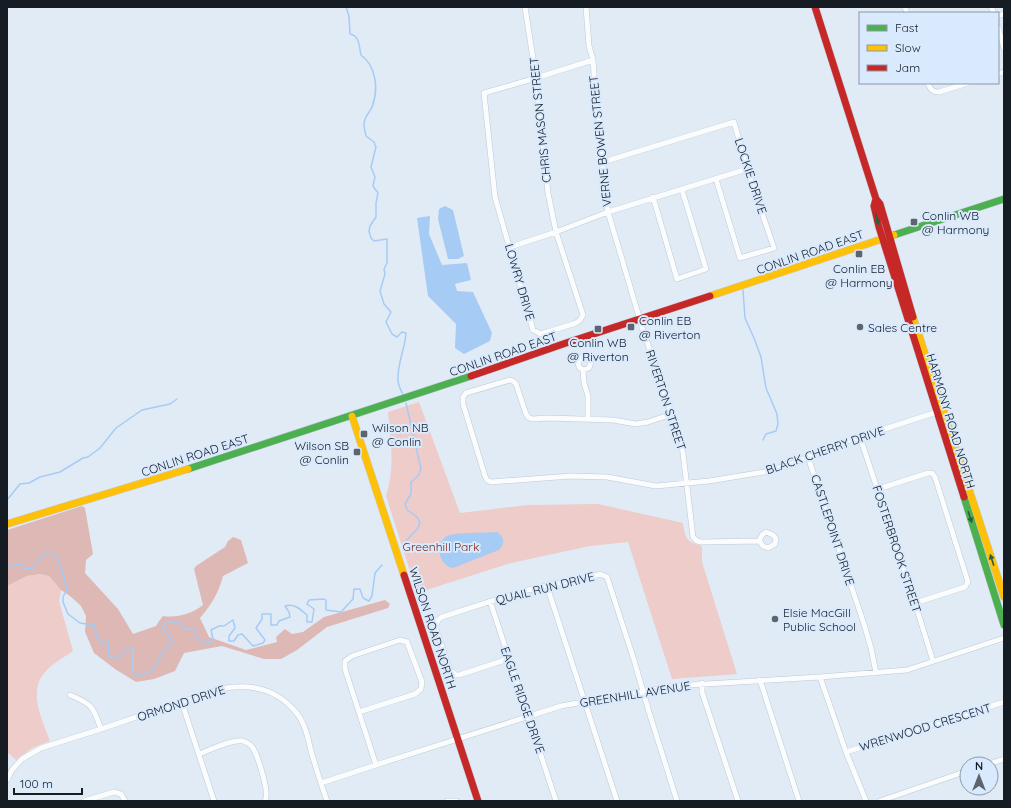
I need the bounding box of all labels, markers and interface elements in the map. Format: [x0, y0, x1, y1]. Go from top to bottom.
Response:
legend [859, 12, 999, 84]
text: Fast [895, 20, 919, 35]
text: Slow [895, 40, 921, 55]
street label: CHRIS MASON STREET [526, 57, 554, 183]
text: Jam [895, 60, 920, 75]
street label: VERNE BOWEN STREET [586, 75, 614, 207]
street label: LOCKIE DRIVE [732, 136, 770, 216]
place label: Conlin WB @ Harmony [922, 208, 989, 237]
one-way arrow [874, 213, 880, 225]
marker: Conlin WB @ Harmony [909, 217, 919, 227]
street label: CONLIN ROAD EAST [754, 227, 866, 277]
street label: LOWRY DRIVE [502, 242, 538, 322]
marker: Conlin EB @ Harmony [854, 249, 864, 259]
place label: Conlin EB @ Harmony [825, 261, 893, 290]
place label: Conlin EB @ Riverton [639, 313, 700, 342]
place label: Sales Centre [868, 320, 937, 335]
marker: Conlin EB @ Riverton [626, 322, 636, 332]
marker: Sales Centre [855, 322, 865, 332]
marker: Conlin WB @ Riverton [593, 324, 603, 334]
street label: CONLIN ROAD EAST [447, 329, 559, 379]
place label: Conlin WB @ Riverton [567, 335, 629, 364]
street label: RIVERTON STREET [643, 348, 689, 452]
street label: HARMONY ROAD NORTH [923, 352, 979, 490]
place label: Wilson NB @ Conlin [372, 420, 429, 449]
street label: BLACK CHERRY DRIVE [764, 423, 887, 477]
marker: Wilson NB @ Conlin [359, 429, 369, 439]
street label: CONLIN ROAD EAST [139, 430, 251, 480]
place label: Wilson SB @ Conlin [294, 438, 349, 467]
marker: Wilson SB @ Conlin [352, 447, 362, 457]
street label: CASTLEPOINT DRIVE [808, 473, 858, 588]
street label: FOSTERBROOK STREET [869, 483, 925, 615]
one-way arrow [967, 511, 973, 523]
park label: Greenhill Park [403, 539, 479, 554]
one-way arrow [989, 553, 995, 565]
street label: WILSON ROAD NORTH [406, 565, 460, 691]
street label: QUAIL RUN DRIVE [494, 568, 596, 608]
place label: Elsie MacGill Public School [783, 605, 856, 634]
marker: Elsie MacGill Public School [770, 614, 780, 624]
street label: EAGLE RIDGE DRIVE [498, 645, 548, 756]
street label: GREENHILL AVENUE [579, 678, 692, 710]
street label: ORMOND DRIVE [135, 682, 227, 724]
street label: WRENWOOD CRESCENT [857, 700, 993, 754]
north arrow [959, 756, 999, 796]
text: N [975, 759, 983, 773]
scale bar [14, 770, 82, 796]
text: 100 m [20, 776, 53, 791]

